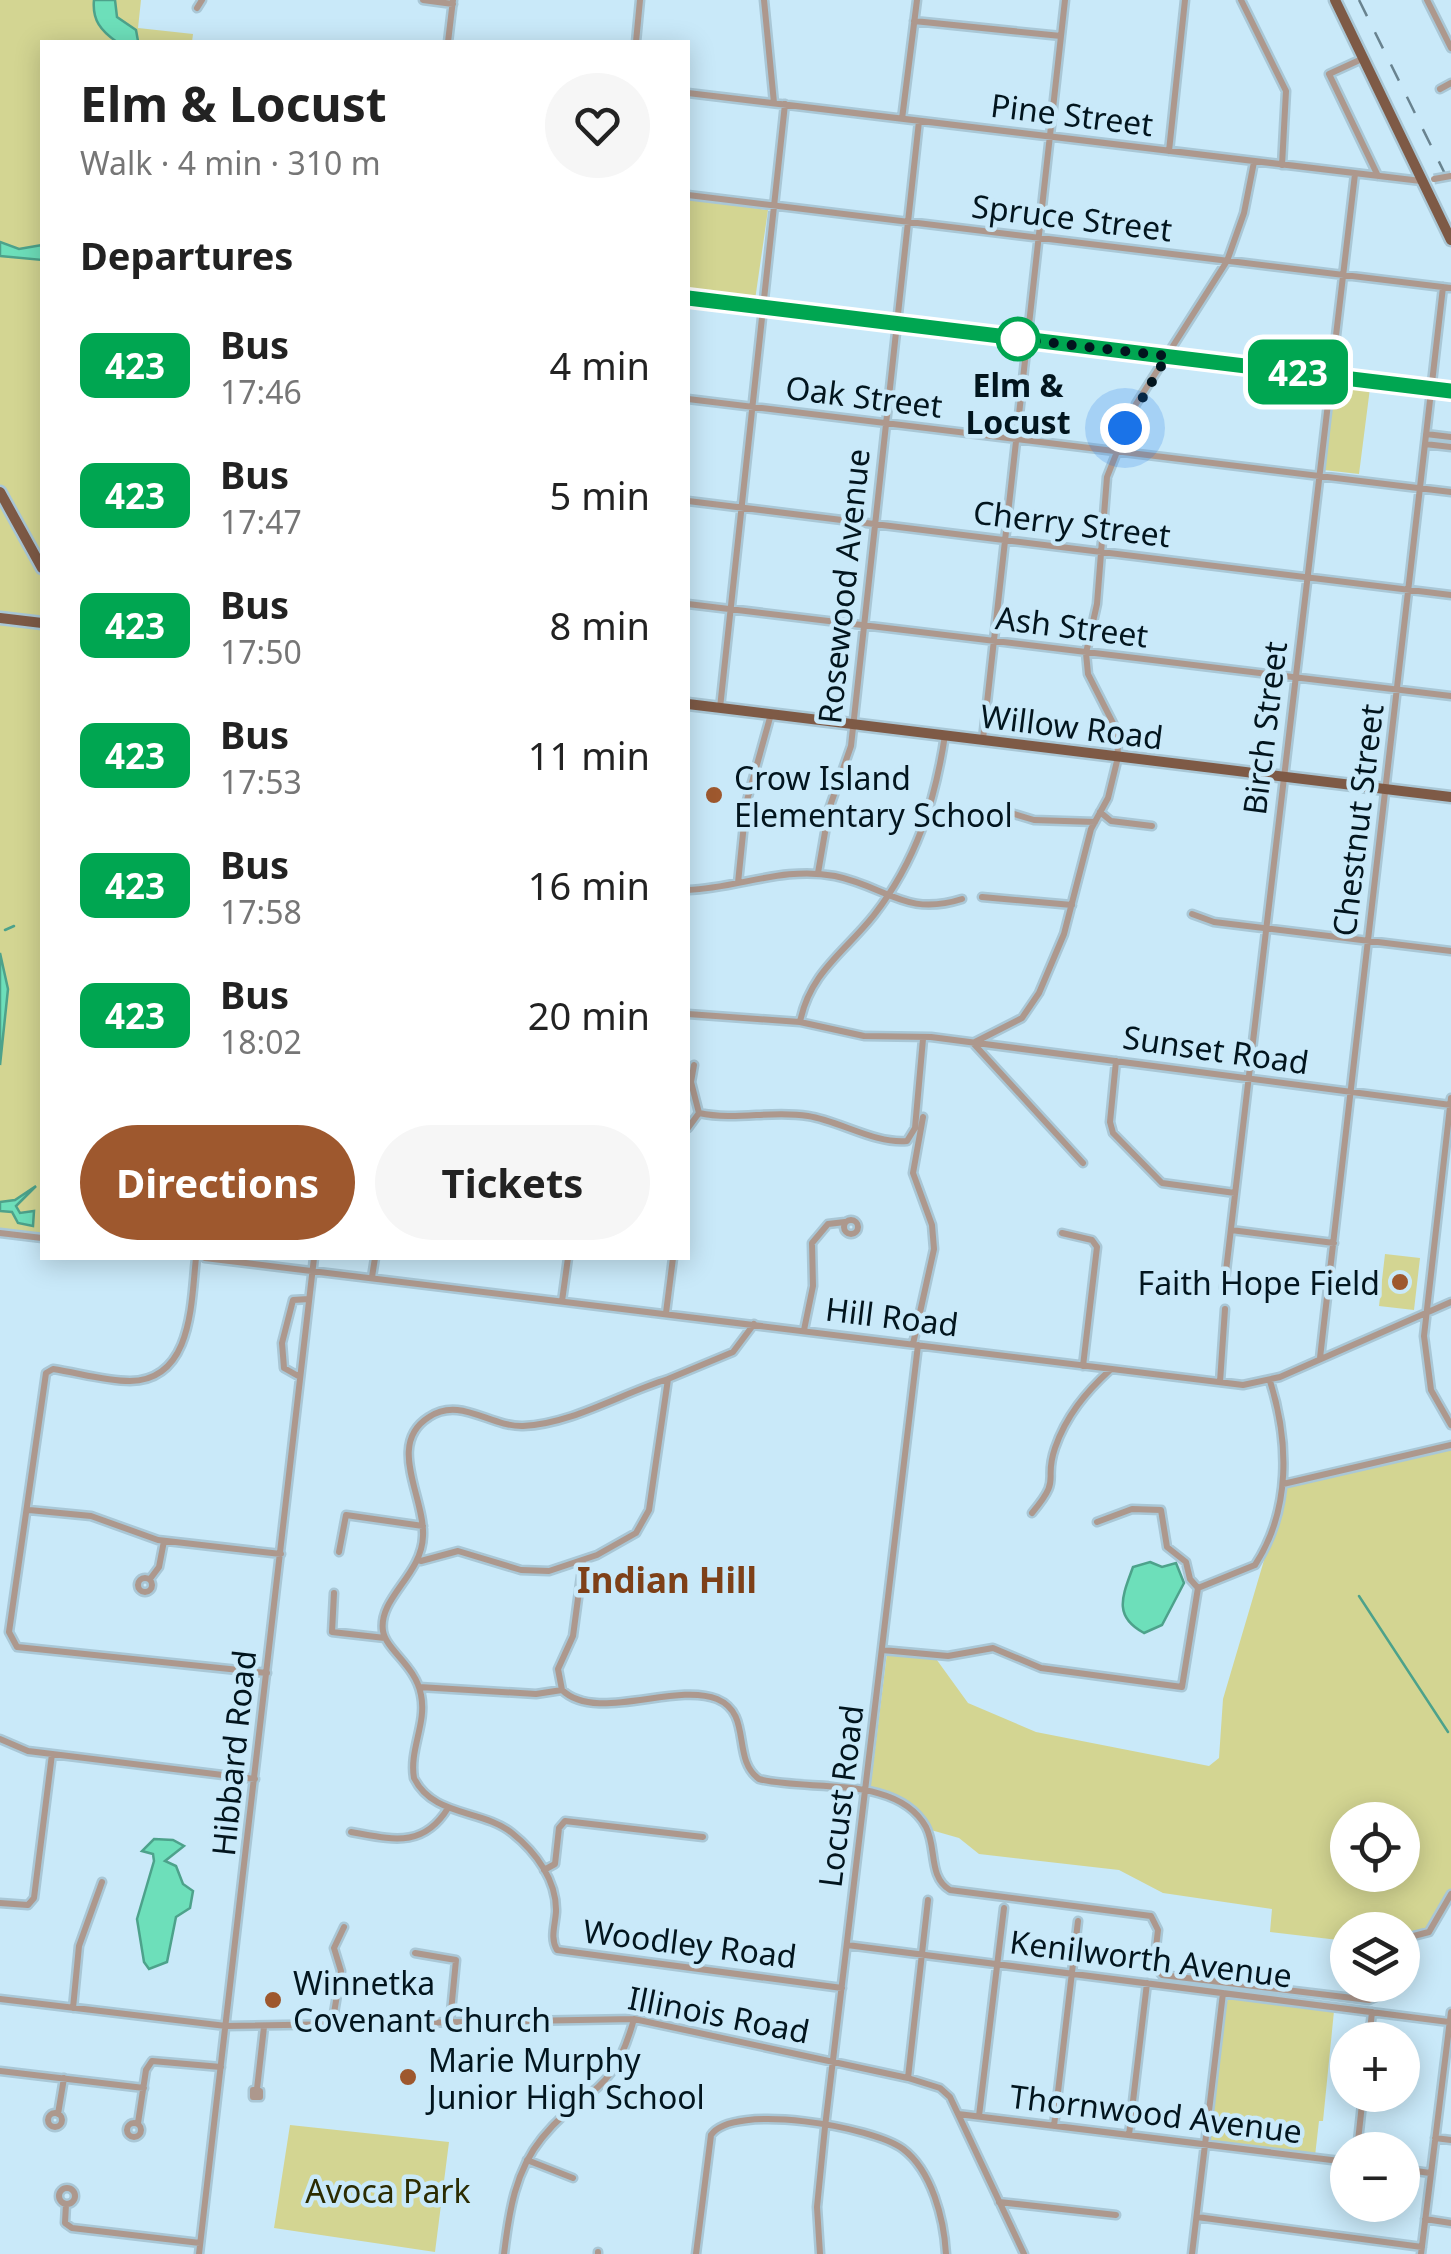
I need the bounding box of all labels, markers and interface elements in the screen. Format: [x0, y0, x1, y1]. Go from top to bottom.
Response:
text: Elm & Locust [80, 71, 387, 136]
button: heart [545, 73, 650, 178]
street label: Pine Street [988, 83, 1156, 145]
text: Walk · 4 min · 310 m [80, 141, 381, 184]
street label: Spruce Street [969, 183, 1175, 251]
text: Departures [80, 229, 293, 281]
text: Bus [220, 318, 289, 370]
marker: Elm & Locust [997, 318, 1039, 360]
text: 4 min [550, 339, 650, 391]
line badge: 423 [1240, 340, 1356, 404]
text: 423 [105, 342, 165, 389]
text: 423 [1268, 349, 1328, 396]
place label: Elm & Locust [965, 363, 1071, 443]
street label: Oak Street [783, 365, 945, 427]
text: 17:46 [220, 370, 302, 413]
your location [1100, 403, 1150, 453]
street label: Rosewood Avenue [807, 446, 879, 726]
text: Bus [220, 448, 289, 500]
text: 5 min [550, 469, 650, 521]
text: 423 [105, 472, 165, 519]
street label: Cherry Street [971, 490, 1173, 556]
text: 17:47 [220, 500, 302, 543]
text: Bus [220, 578, 289, 630]
street label: Ash Street [993, 595, 1151, 657]
text: 8 min [550, 599, 650, 651]
text: 423 [105, 602, 165, 649]
text: 17:50 [220, 630, 302, 673]
street label: Birch Street [1232, 639, 1296, 817]
street label: Willow Road [978, 693, 1166, 759]
street label: Chestnut Street [1321, 701, 1393, 939]
text: Bus [220, 708, 289, 760]
text: 11 min [528, 729, 650, 781]
text: 423 [105, 732, 165, 779]
place label: Crow Island Elementary School [734, 756, 1013, 836]
text: 17:53 [220, 760, 302, 803]
marker: Crow Island Elementary School [703, 784, 725, 806]
text: Bus [220, 838, 289, 890]
text: 16 min [528, 859, 650, 911]
text: 423 [105, 862, 165, 909]
text: 17:58 [220, 890, 302, 933]
text: Bus [220, 968, 289, 1020]
text: 20 min [528, 989, 650, 1041]
text: 423 [105, 992, 165, 1039]
street label: Sunset Road [1120, 1015, 1312, 1083]
text: 18:02 [220, 1020, 302, 1063]
button: Directions [80, 1125, 355, 1240]
button: Tickets [375, 1125, 650, 1240]
place label: Faith Hope Field [1138, 1261, 1380, 1304]
marker: Faith Hope Field [1389, 1271, 1411, 1293]
street label: Hill Road [823, 1287, 961, 1345]
district label: Indian Hill [577, 1556, 757, 1603]
street label: Hibbard Road [201, 1648, 265, 1858]
street label: Locust Road [807, 1702, 873, 1890]
map controls [1330, 1802, 1420, 2222]
button: locate [1330, 1802, 1420, 1892]
street label: Woodley Road [581, 1909, 799, 1977]
button: layers [1330, 1912, 1420, 2002]
street label: Kenilworth Avenue [1008, 1919, 1294, 1997]
place label: Winnetka Covenant Church [293, 1961, 551, 2041]
street label: Illinois Road [625, 1975, 813, 2053]
marker: Winnetka Covenant Church [262, 1989, 284, 2011]
button: + [1330, 2022, 1420, 2112]
place label: Marie Murphy Junior High School [425, 2038, 705, 2118]
marker: Marie Murphy Junior High School [397, 2066, 419, 2088]
street label: Thornwood Avenue [1007, 2074, 1305, 2152]
button: − [1330, 2132, 1420, 2222]
park label: Avoca Park [305, 2169, 471, 2212]

